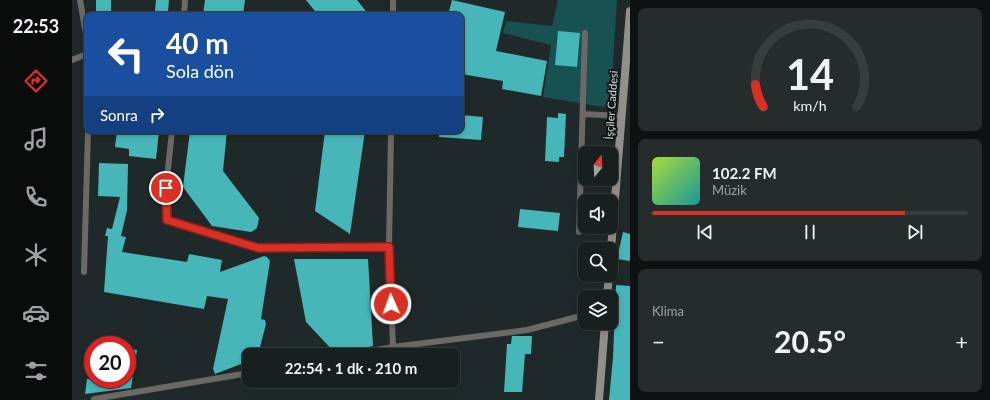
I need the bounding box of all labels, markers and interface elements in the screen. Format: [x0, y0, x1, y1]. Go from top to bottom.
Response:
text: 22:53 [13, 15, 59, 37]
text: 40 m [166, 26, 229, 60]
icon: left [100, 28, 152, 80]
text: 14 [786, 49, 834, 99]
text: Sola dön [166, 60, 234, 82]
icon: directions [22, 67, 50, 95]
street label: İşçiler Caddesi [602, 70, 620, 140]
text: km/h [793, 97, 827, 114]
icon: right [146, 104, 168, 126]
text: Sonra [100, 106, 138, 124]
icon: music [22, 125, 50, 153]
north arrow [578, 146, 618, 186]
map controls [578, 146, 618, 330]
text: 102.2 FM [712, 164, 777, 182]
pin [149, 171, 183, 205]
icon: arrive [155, 177, 177, 199]
text: Müzik [712, 182, 747, 198]
icon: phone [22, 183, 50, 211]
button: sound [578, 194, 618, 234]
icon: previous [694, 221, 716, 243]
icon: pause [799, 221, 821, 243]
icon: next [904, 221, 926, 243]
icon: climate [22, 241, 50, 269]
button: search [578, 242, 618, 282]
position arrow [370, 283, 412, 325]
button: layers [578, 290, 618, 330]
icon: car [22, 299, 50, 327]
text: Klima [652, 303, 684, 319]
text: 20.5° [774, 323, 846, 359]
text: − [652, 328, 665, 355]
text: + [955, 328, 968, 355]
speed limit sign: 20 [84, 336, 136, 388]
icon: filters [22, 357, 50, 385]
text: 22:54 · 1 dk · 210 m [285, 359, 417, 377]

